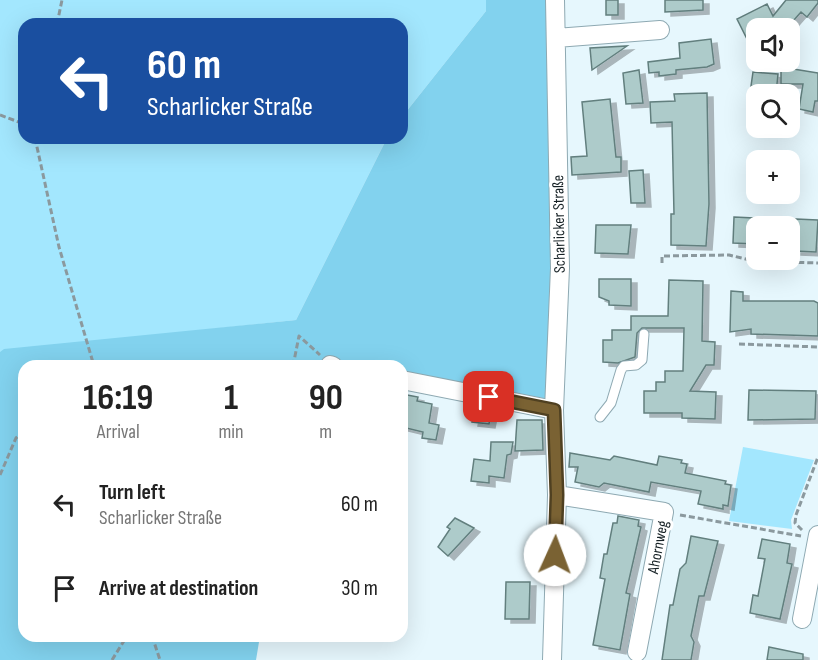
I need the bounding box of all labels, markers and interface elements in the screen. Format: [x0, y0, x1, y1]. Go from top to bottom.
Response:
map controls [746, 18, 800, 270]
button: sound [746, 18, 800, 72]
text: 60 m [147, 40, 221, 91]
icon: left [48, 42, 126, 120]
button: search [746, 84, 800, 138]
text: Scharlicker Straße [147, 91, 313, 123]
button: + [746, 150, 800, 204]
street label: Scharlicker Straße [549, 175, 570, 273]
button: − [746, 216, 800, 270]
pin [463, 371, 514, 422]
text: 16:19 [83, 377, 153, 420]
text: 1 [224, 377, 238, 420]
text: 90 [309, 377, 343, 420]
icon: arrive [472, 380, 505, 413]
text: Arrival [97, 420, 140, 444]
text: min [218, 420, 244, 444]
text: m [319, 420, 332, 444]
text: Turn left [99, 479, 165, 506]
icon: left [48, 488, 81, 521]
text: 60 m [341, 491, 378, 518]
text: Scharlicker Straße [99, 506, 222, 530]
street label: Ahornweg [644, 519, 673, 576]
position arrow [523, 523, 587, 587]
icon: arrive [48, 572, 81, 605]
text: Arrive at destination [99, 575, 258, 602]
text: 30 m [341, 575, 378, 602]

